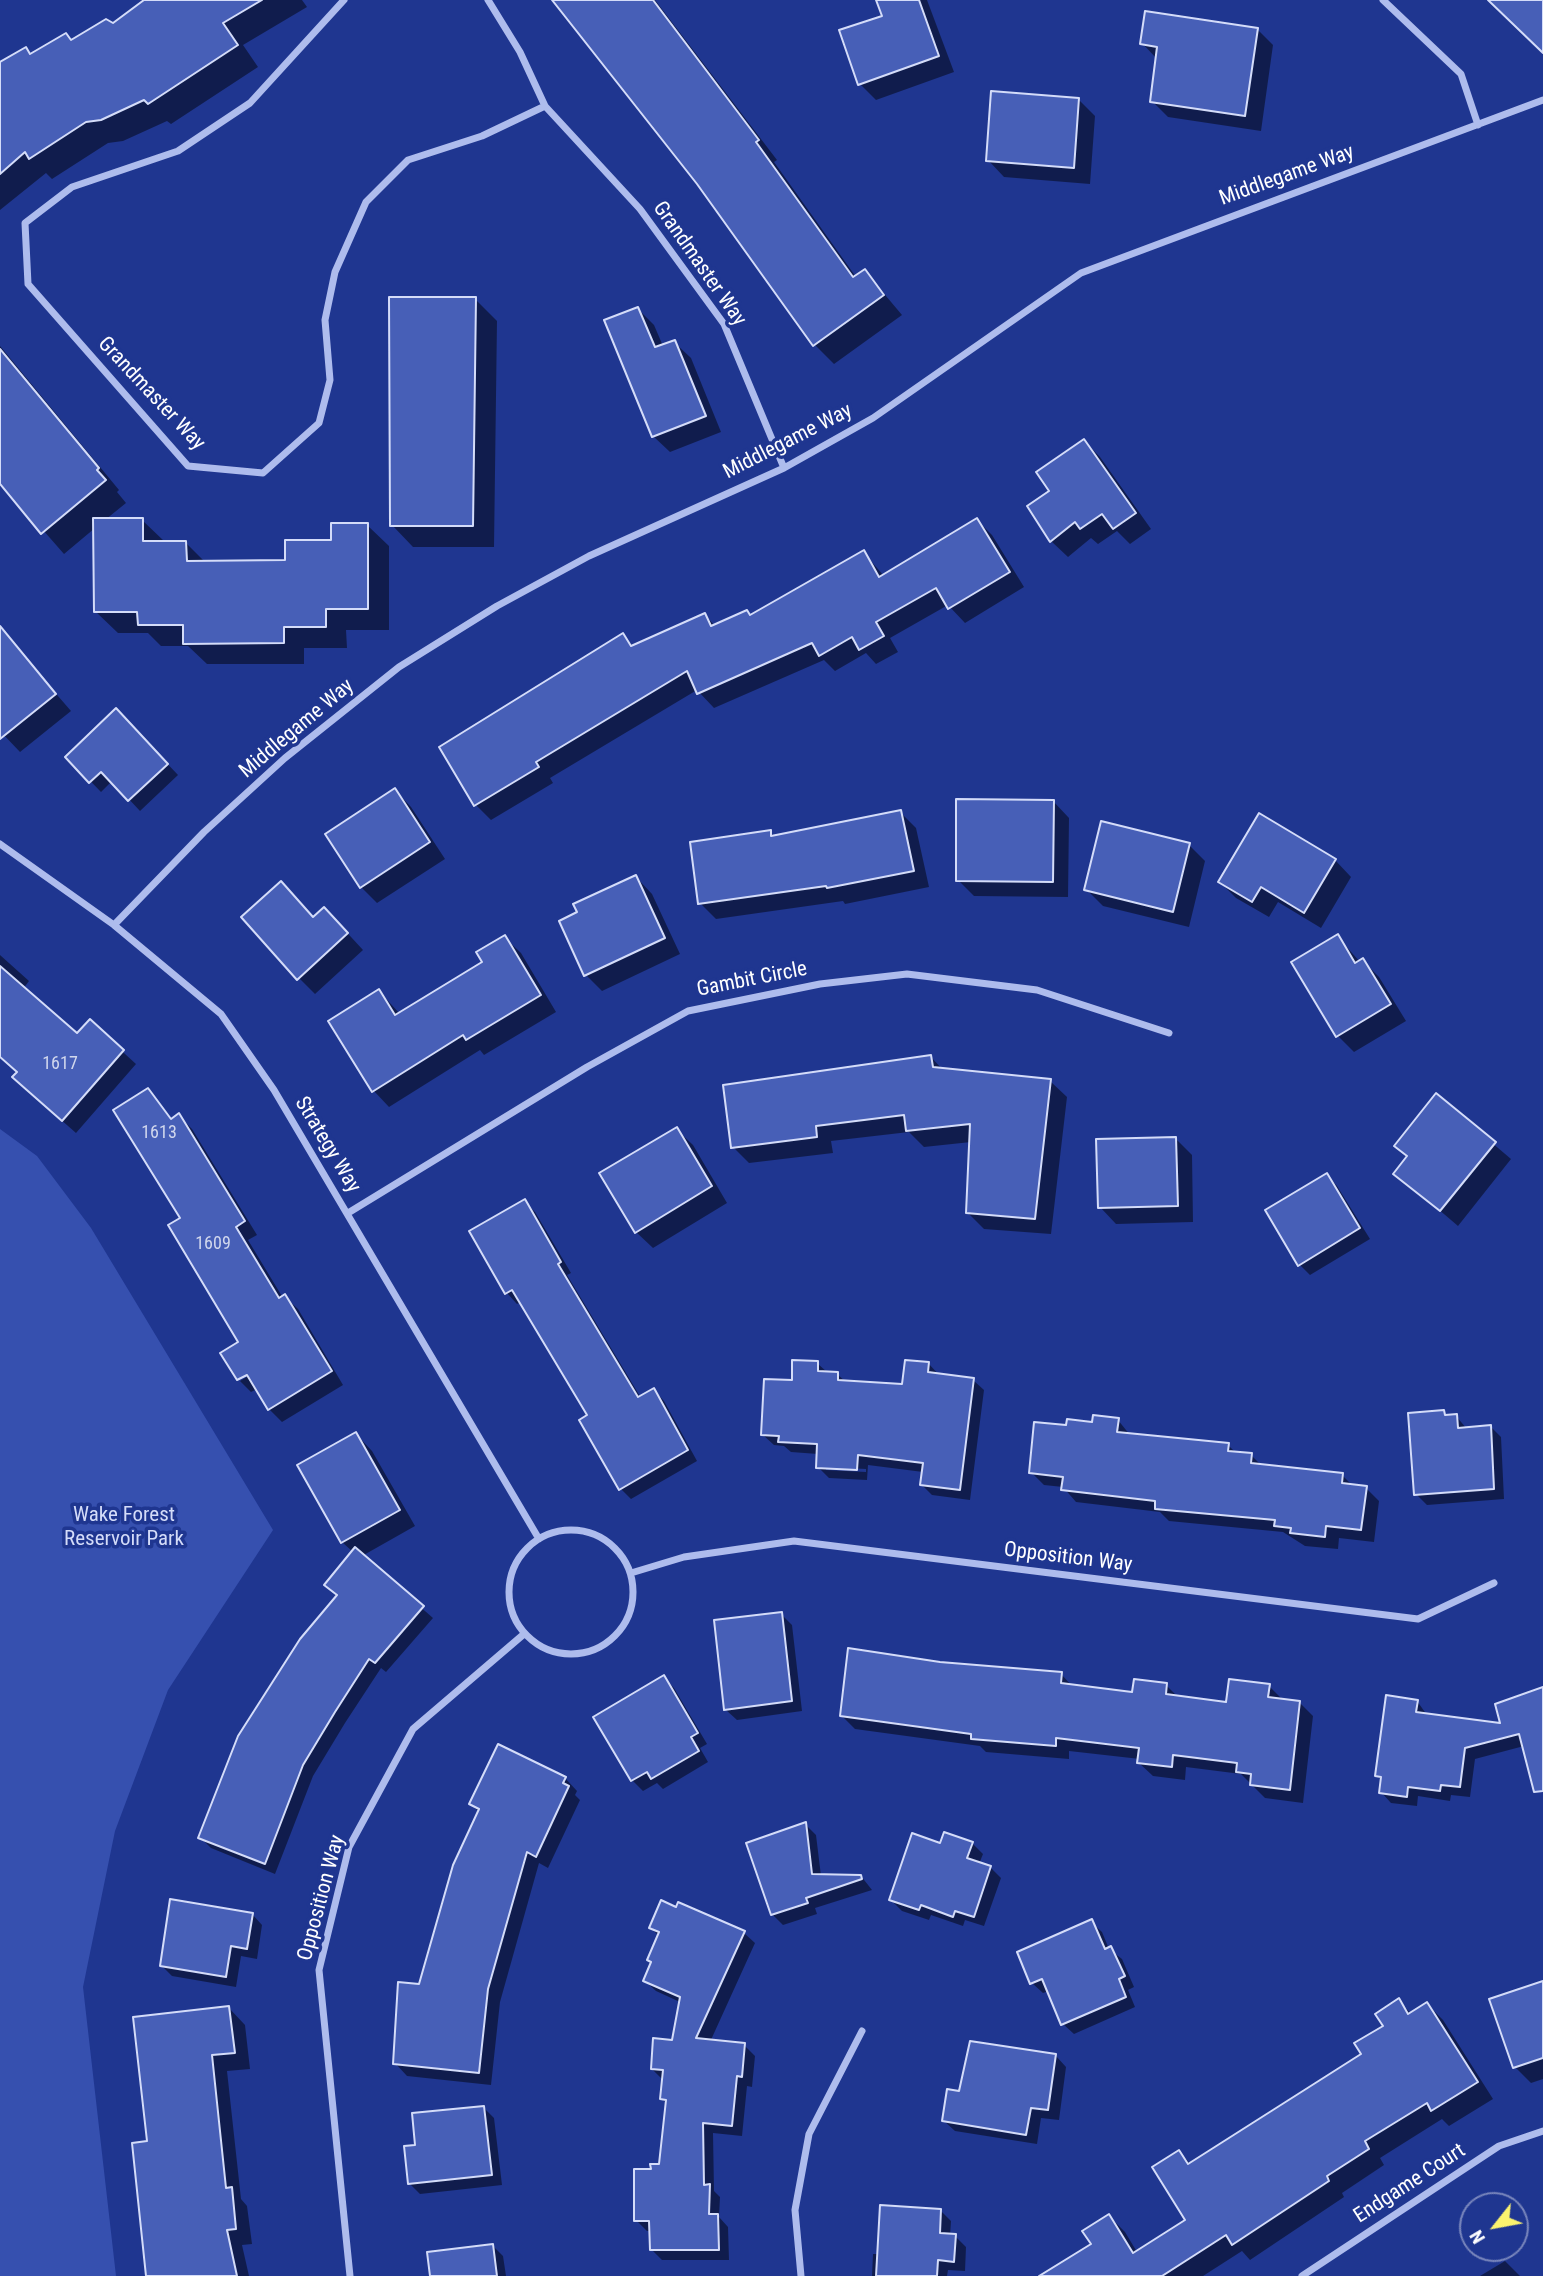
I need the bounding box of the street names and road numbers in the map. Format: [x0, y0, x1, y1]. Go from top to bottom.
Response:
street label: Middlegame Way [1216, 140, 1358, 212]
street label: Grandmaster Way [647, 197, 751, 331]
street label: Grandmaster Way [92, 332, 210, 456]
street label: Middlegame Way [719, 399, 857, 485]
street label: Middlegame Way [235, 674, 359, 784]
street label: Gambit Circle [695, 957, 809, 1003]
street label: Strategy Way [289, 1092, 365, 1198]
street label: Opposition Way [1002, 1538, 1134, 1578]
street label: Opposition Way [293, 1832, 351, 1964]
street label: Endgame Court [1350, 2139, 1470, 2229]

